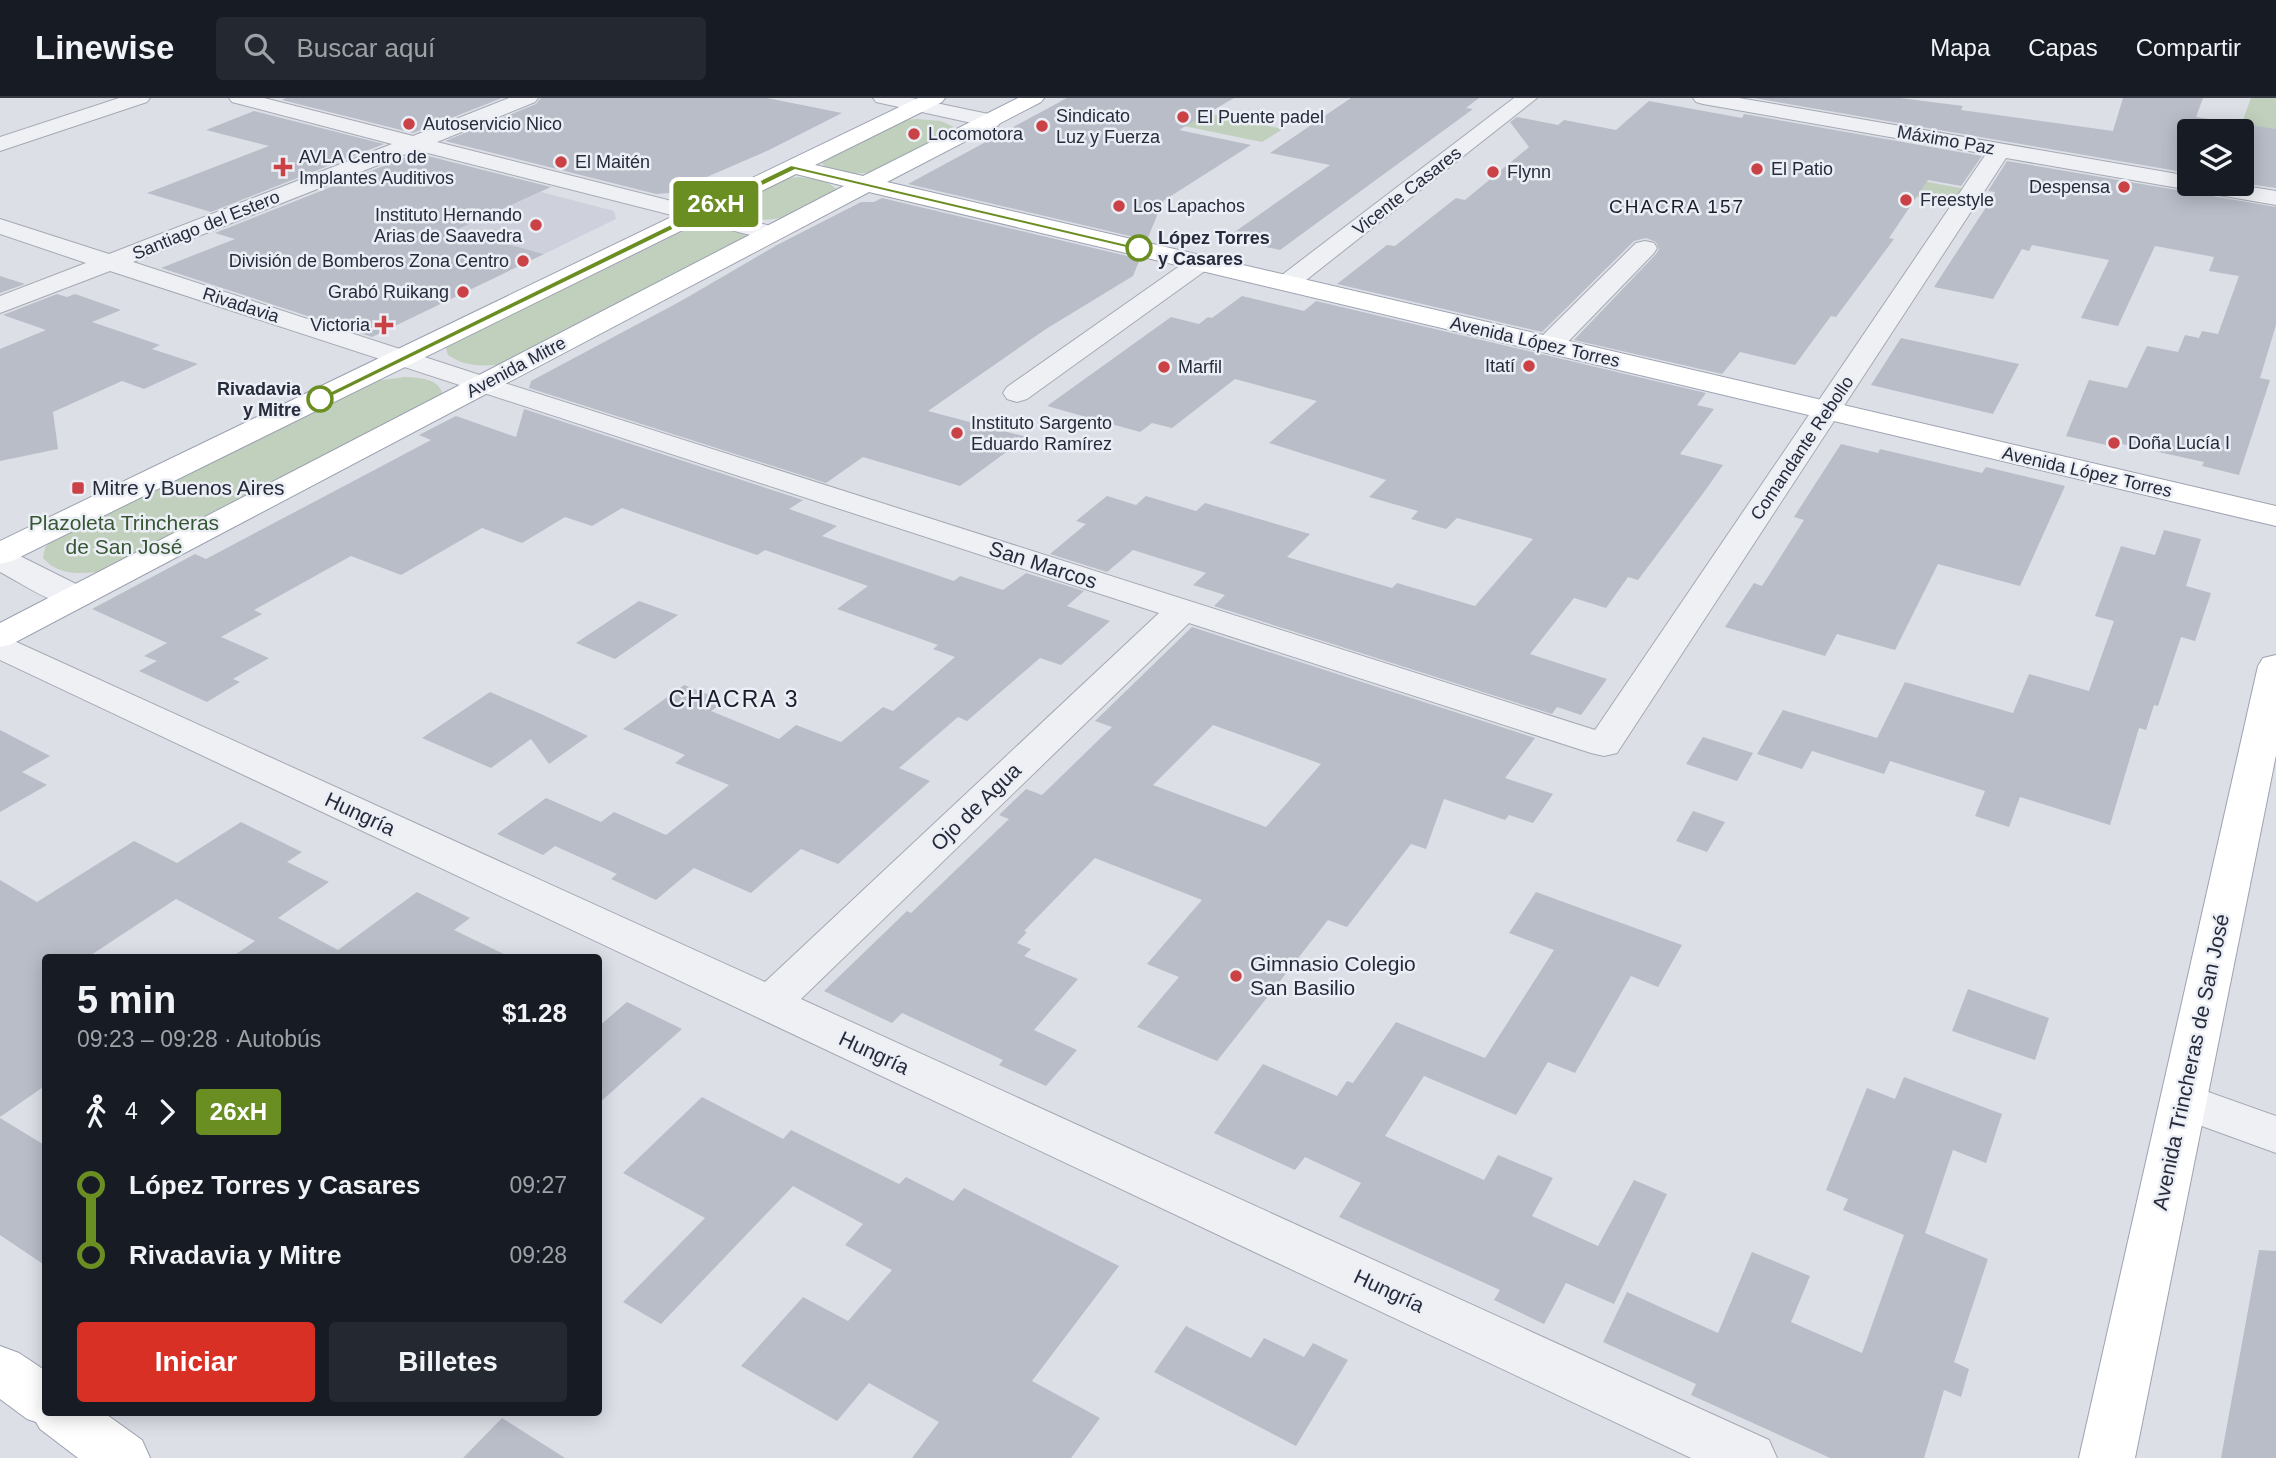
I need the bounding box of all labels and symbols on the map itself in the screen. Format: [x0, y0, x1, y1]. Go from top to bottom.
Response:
place label: Sindicato Luz y Fuerza [1056, 106, 1161, 147]
place label: El Puente padel [1197, 107, 1324, 127]
marker: El Puente padel [1175, 109, 1191, 125]
place label: Autoservicio Nico [423, 114, 562, 134]
marker: Autoservicio Nico [401, 116, 417, 132]
marker: Sindicato Luz y Fuerza [1034, 118, 1050, 134]
street label: Máximo Paz [1896, 122, 1996, 158]
place label: Locomotora [928, 124, 1024, 144]
marker: Locomotora [906, 126, 922, 142]
street label: Vicente Casares [1349, 143, 1465, 239]
place label: AVLA Centro de Implantes Auditivos [299, 147, 454, 188]
place label: El Maitén [575, 152, 650, 172]
marker: El Maitén [553, 154, 569, 170]
marker: AVLA Centro de Implantes Auditivos [273, 157, 293, 177]
place label: El Patio [1771, 159, 1833, 179]
marker: El Patio [1749, 161, 1765, 177]
place label: Flynn [1507, 162, 1551, 182]
marker: Flynn [1485, 164, 1501, 180]
place label: Despensa [2029, 177, 2111, 197]
marker: Despensa [2116, 179, 2132, 195]
line badge: 26xH [667, 181, 765, 227]
street label: Santiago del Estero [129, 186, 283, 264]
place label: Freestyle [1920, 190, 1994, 210]
marker: Freestyle [1898, 192, 1914, 208]
place label: Los Lapachos [1133, 196, 1245, 216]
district label: CHACRA 157 [1609, 196, 1745, 217]
marker: Los Lapachos [1111, 198, 1127, 214]
place label: Instituto Hernando Arias de Saavedra [374, 205, 523, 246]
marker: Instituto Hernando Arias de Saavedra [528, 217, 544, 233]
place label: López Torres y Casares [1158, 228, 1270, 269]
marker: López Torres y Casares [1126, 235, 1152, 261]
place label: División de Bomberos Zona Centro [229, 251, 509, 271]
marker: División de Bomberos Zona Centro [515, 253, 531, 269]
place label: Grabó Ruikang [328, 282, 449, 302]
street label: Rivadavia [200, 283, 283, 327]
marker: Grabó Ruikang [455, 284, 471, 300]
street label: Avenida López Torres [1448, 313, 1622, 371]
place label: Victoria [310, 315, 371, 335]
marker: Victoria [376, 317, 392, 333]
street label: Avenida Mitre [463, 332, 569, 402]
place label: Itatí [1485, 356, 1515, 376]
place label: Marfil [1178, 357, 1222, 377]
marker: Itatí [1521, 358, 1537, 374]
marker: Marfil [1156, 359, 1172, 375]
street label: Comandante Rebollo [1746, 372, 1858, 524]
place label: Rivadavia y Mitre [217, 379, 302, 420]
marker: Rivadavia y Mitre [307, 386, 333, 412]
place label: Instituto Sargento Eduardo Ramírez [971, 413, 1112, 454]
marker: Instituto Sargento Eduardo Ramírez [949, 425, 965, 441]
place label: Doña Lucía I [2128, 433, 2230, 453]
marker: Doña Lucía I [2106, 435, 2122, 451]
street label: Avenida López Torres [2000, 443, 2174, 501]
place label: Mitre y Buenos Aires [92, 476, 285, 499]
marker: Mitre y Buenos Aires [70, 480, 86, 496]
park label: Plazoleta Trincheras de San José [29, 511, 219, 558]
street label: San Marcos [986, 536, 1100, 593]
district label: CHACRA 3 [668, 686, 800, 712]
street label: Ojo de Agua [926, 758, 1025, 855]
street label: Hungría [321, 787, 399, 840]
street label: Avenida Trincheras de San José [2148, 912, 2233, 1212]
place label: Gimnasio Colegio San Basilio [1250, 952, 1416, 999]
marker: Gimnasio Colegio San Basilio [1228, 968, 1244, 984]
street label: Hungría [835, 1026, 913, 1079]
street label: Hungría [1350, 1264, 1428, 1317]

